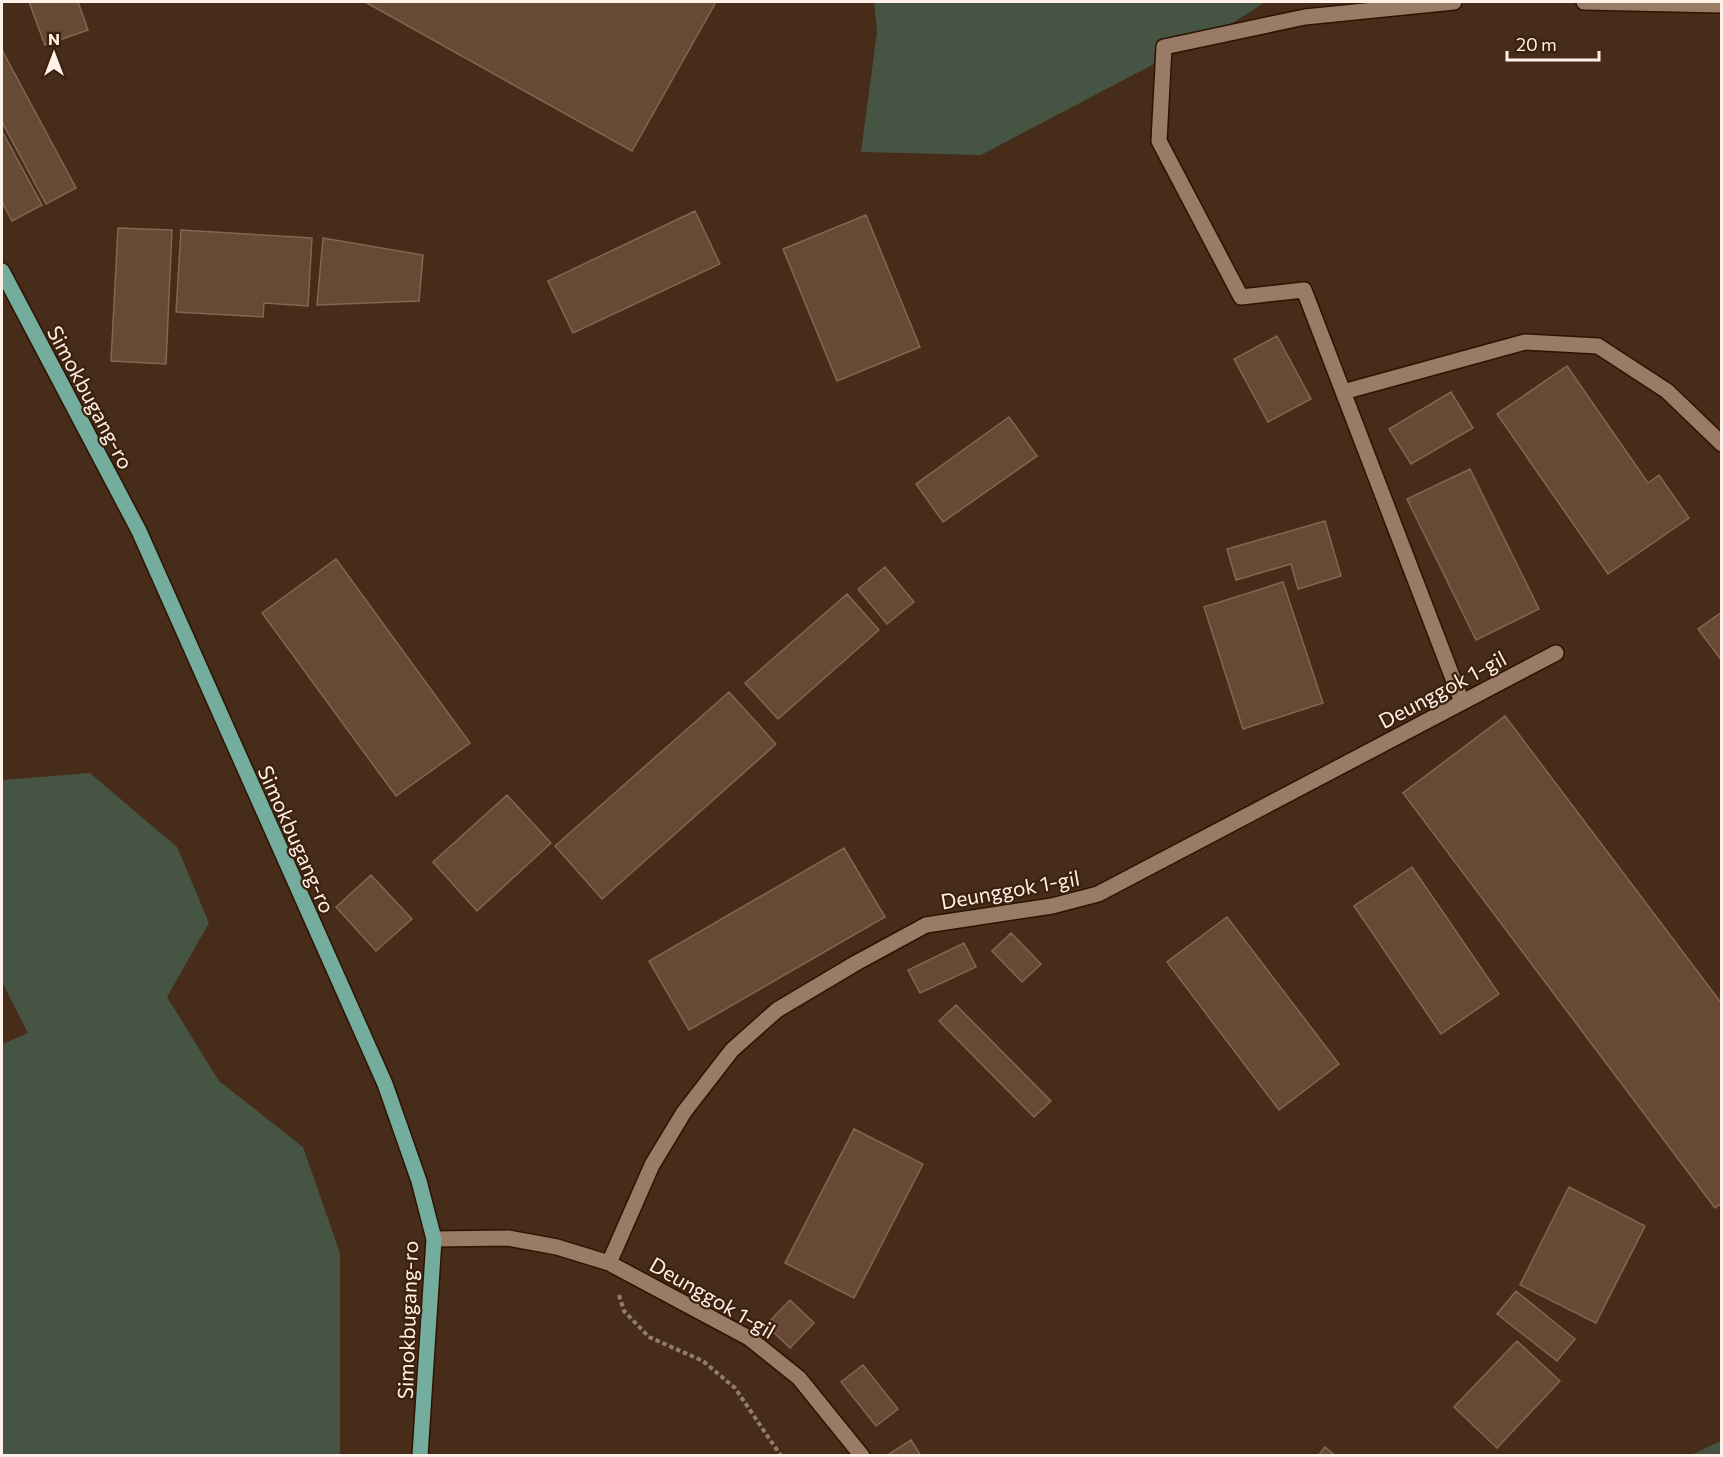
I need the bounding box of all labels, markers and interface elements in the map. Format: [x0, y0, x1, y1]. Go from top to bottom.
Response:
north arrow [24, 24, 84, 84]
scale bar [1507, 24, 1598, 62]
text: N [48, 29, 60, 48]
text: 20 m [1516, 33, 1557, 55]
street label: Simokbugang-ro [43, 321, 139, 473]
street label: Deunggok 1-gil [1374, 645, 1510, 733]
street label: Simokbugang-ro [253, 761, 341, 917]
street label: Deunggok 1-gil [939, 864, 1081, 914]
street label: Simokbugang-ro [392, 1240, 422, 1400]
street label: Deunggok 1-gil [646, 1251, 780, 1343]

